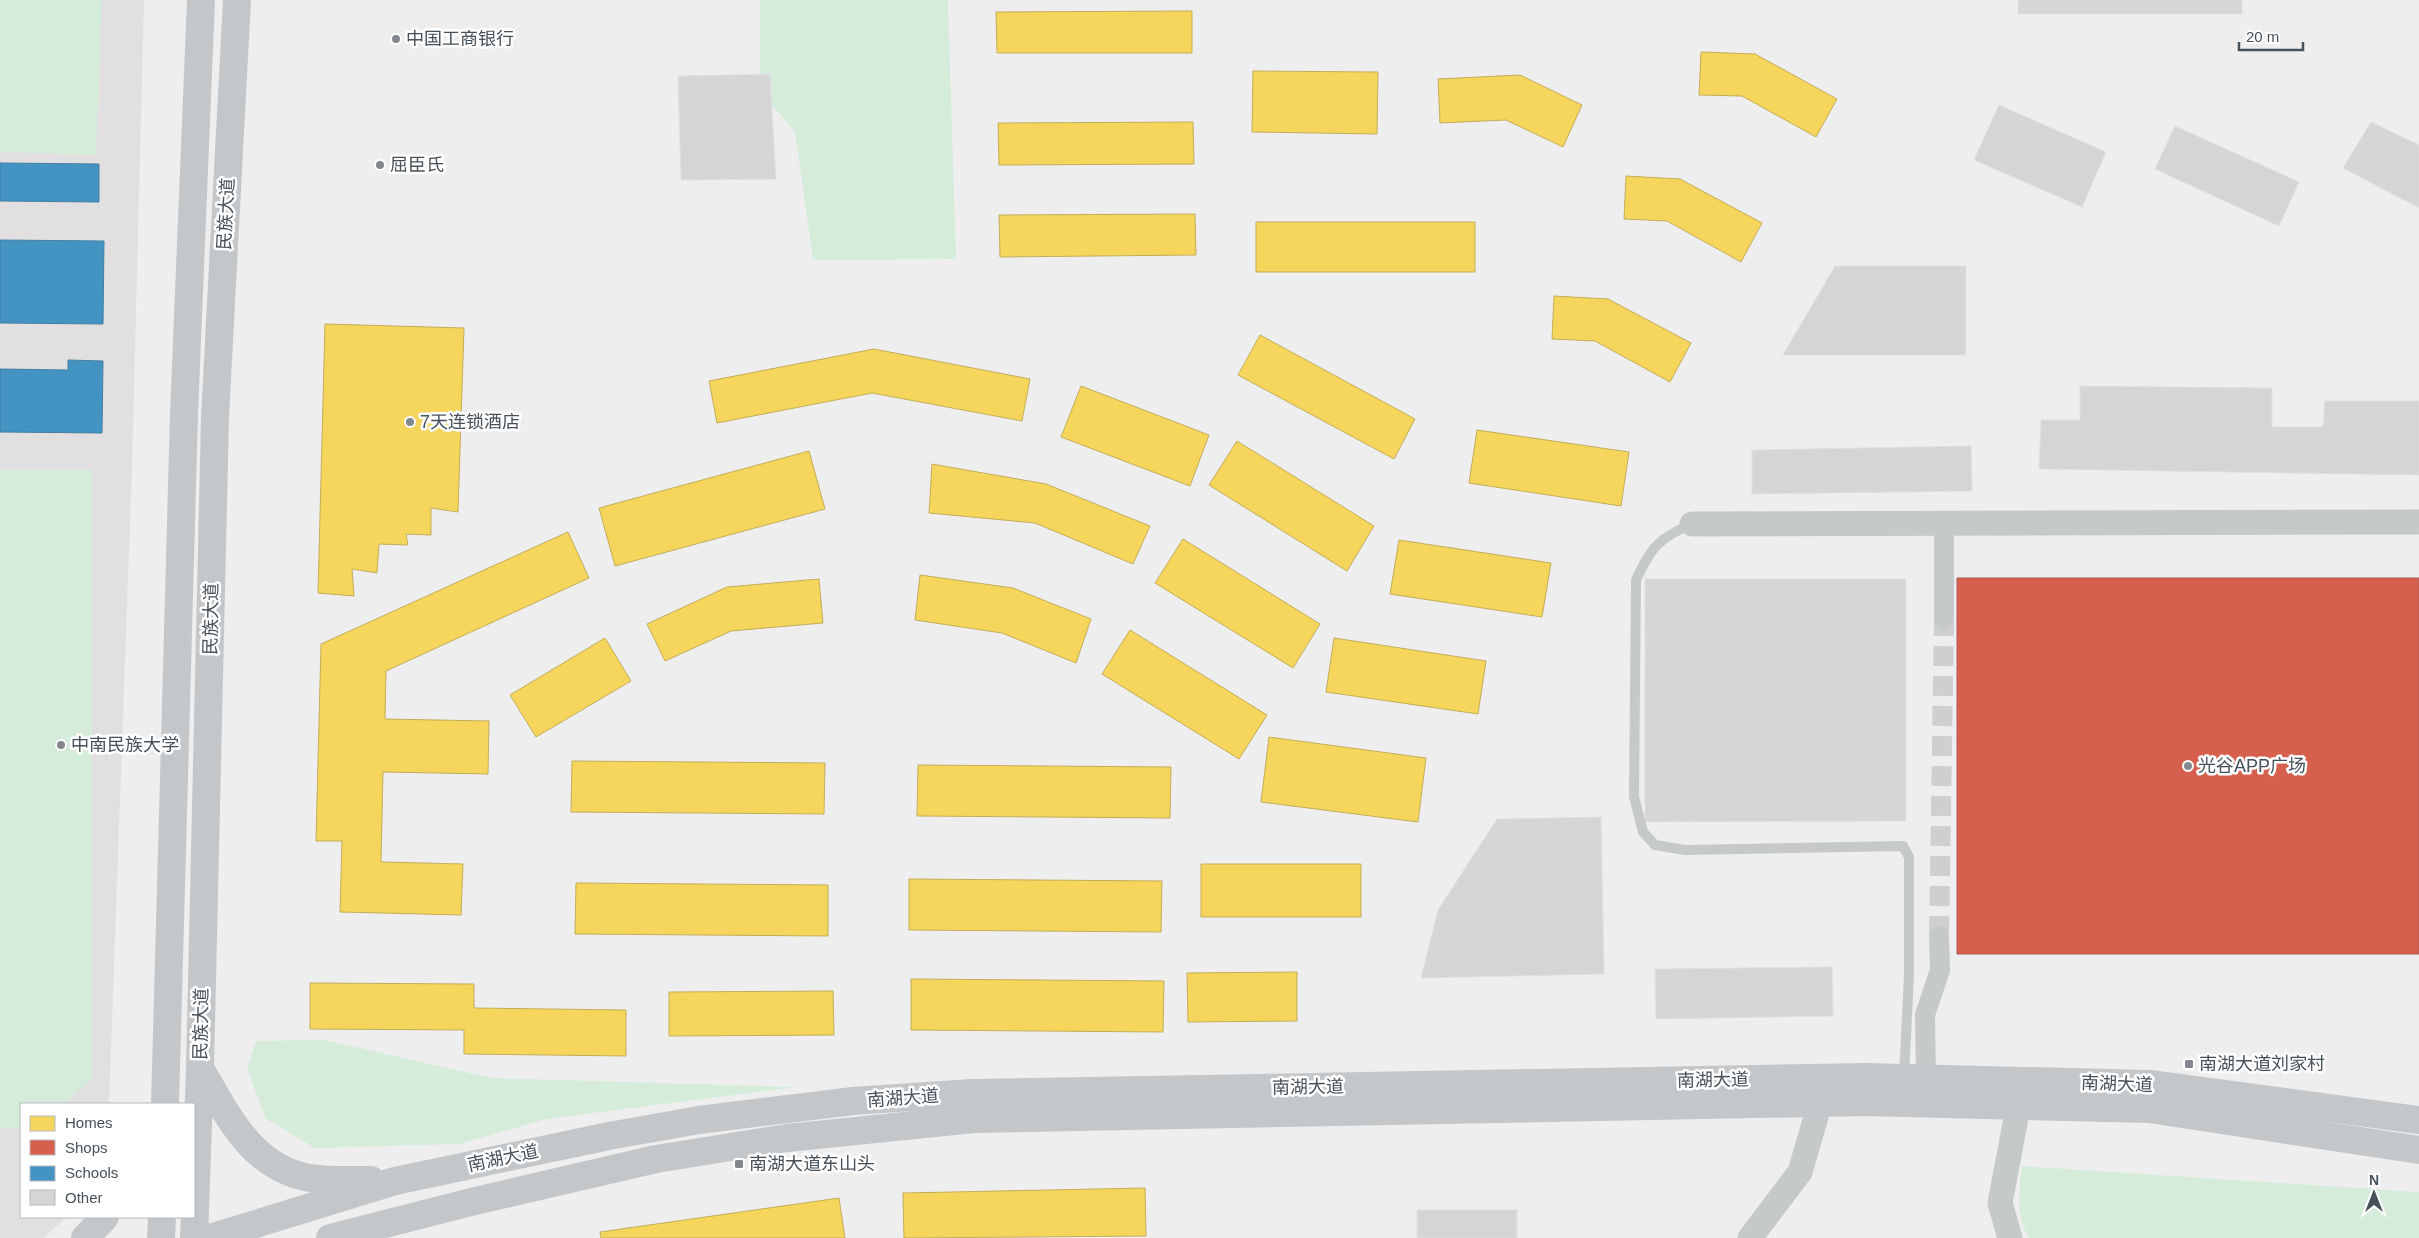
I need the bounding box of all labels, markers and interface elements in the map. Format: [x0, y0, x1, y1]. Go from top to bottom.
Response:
scale bar [2239, 20, 2303, 52]
text: 20 m [2246, 28, 2279, 45]
place label: 中国工商银行 [406, 29, 514, 49]
marker: 中国工商银行 [390, 33, 402, 45]
place label: 屈臣氏 [390, 155, 444, 175]
marker: 屈臣氏 [374, 159, 386, 171]
street label: 民族大道 [214, 178, 238, 250]
place label: 7天连锁酒店 [420, 412, 520, 432]
marker: 7天连锁酒店 [404, 416, 416, 428]
street label: 民族大道 [200, 583, 222, 655]
place label: 中南民族大学 [71, 735, 179, 755]
marker: 中南民族大学 [55, 739, 67, 751]
place label: 光谷APP广场 [2198, 756, 2306, 776]
marker: 光谷APP广场 [2182, 760, 2194, 772]
street label: 民族大道 [190, 988, 212, 1060]
place label: 南湖大道刘家村 [2199, 1054, 2325, 1074]
marker: 南湖大道刘家村 [2183, 1058, 2195, 1070]
street label: 南湖大道 [1677, 1069, 1749, 1091]
street label: 南湖大道 [2081, 1073, 2153, 1095]
street label: 南湖大道 [1272, 1076, 1344, 1098]
street label: 南湖大道 [866, 1086, 940, 1110]
legend [20, 1103, 195, 1218]
text: Homes [65, 1114, 113, 1131]
text: Shops [65, 1139, 108, 1156]
street label: 南湖大道 [466, 1141, 540, 1175]
place label: 南湖大道东山头 [749, 1154, 875, 1174]
marker: 南湖大道东山头 [733, 1158, 745, 1170]
text: Schools [65, 1164, 118, 1181]
north arrow [2349, 1168, 2399, 1218]
text: N [2369, 1172, 2379, 1188]
text: Other [65, 1189, 103, 1206]

